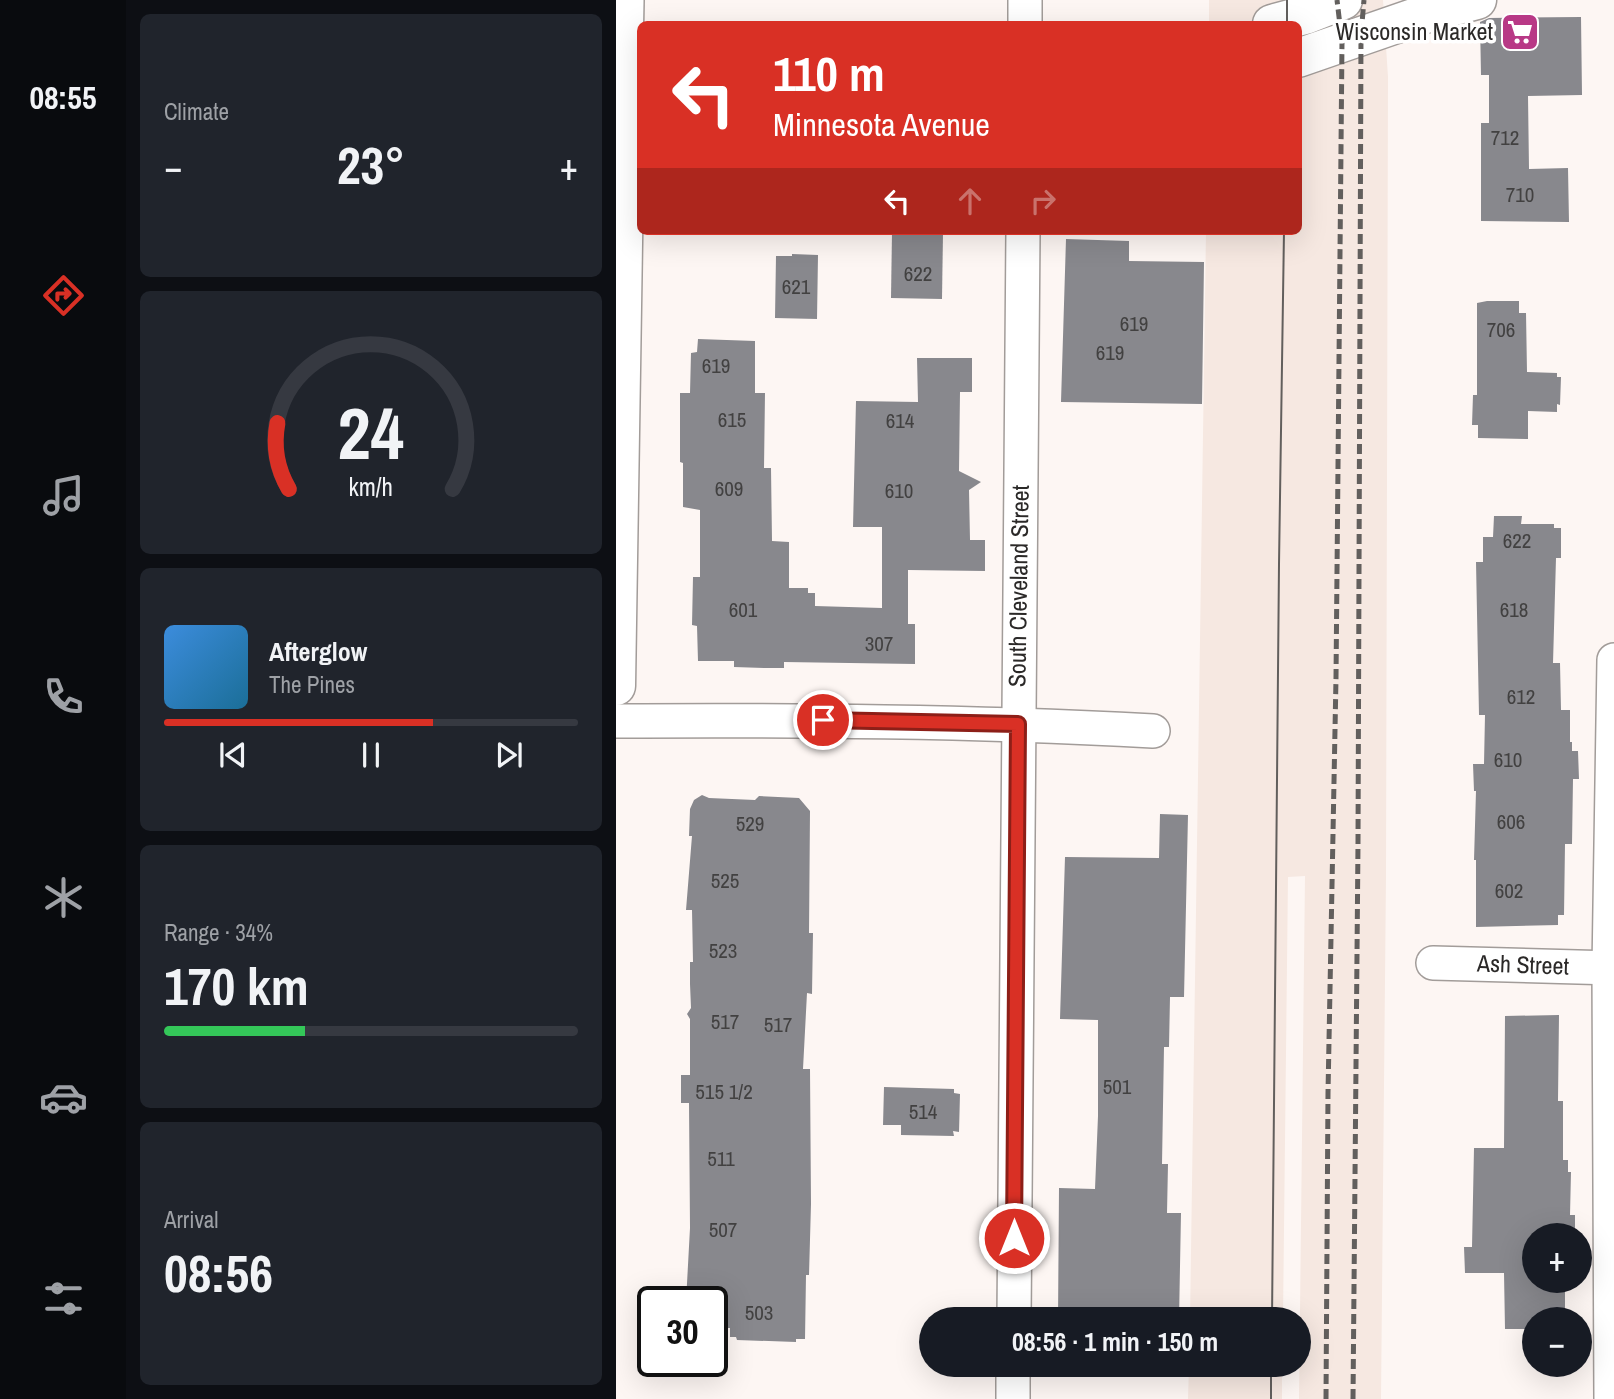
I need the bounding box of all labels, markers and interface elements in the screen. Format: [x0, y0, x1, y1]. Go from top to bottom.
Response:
supermarket icon: Wisconsin Market [1499, 11, 1541, 53]
place label: Wisconsin Market [1336, 15, 1494, 47]
text: 110 m [773, 40, 885, 106]
icon: left [658, 49, 749, 140]
text: 08:55 [29, 76, 97, 119]
text: Climate [164, 96, 229, 127]
text: Minnesota Avenue [773, 103, 990, 146]
house number: 712 [1491, 123, 1519, 152]
text: 23° [337, 130, 405, 200]
text: − [164, 141, 182, 192]
text: + [560, 141, 578, 192]
house number: 710 [1506, 180, 1534, 209]
icon: left [878, 182, 916, 220]
icon: ahead [951, 182, 989, 220]
icon: right [1024, 182, 1062, 220]
house number: 622 [904, 259, 932, 288]
icon: directions [39, 271, 88, 320]
house number: 621 [782, 272, 811, 301]
house number: 619 [1120, 309, 1148, 338]
house number: 706 [1487, 315, 1515, 344]
house number: 619 [1096, 338, 1124, 367]
house number: 619 [702, 351, 730, 380]
text: 24 [338, 384, 404, 482]
house number: 615 [718, 405, 746, 434]
house number: 614 [886, 406, 915, 435]
text: km/h [349, 469, 393, 503]
icon: music [39, 471, 88, 520]
house number: 609 [715, 474, 743, 503]
house number: 610 [885, 476, 913, 505]
street label: South Cleveland Street [1000, 484, 1036, 687]
house number: 622 [1503, 526, 1531, 555]
house number: 601 [729, 595, 758, 624]
house number: 618 [1500, 595, 1528, 624]
house number: 307 [865, 629, 893, 658]
text: Afterglow [269, 634, 367, 669]
text: The Pines [269, 669, 355, 700]
icon: phone [39, 672, 88, 721]
house number: 612 [1507, 682, 1535, 711]
pin [793, 690, 853, 750]
icon: arrive [804, 701, 842, 739]
icon: previous [214, 736, 252, 774]
icon: pause [352, 736, 390, 774]
icon: next [490, 736, 528, 774]
house number: 610 [1494, 745, 1522, 774]
house number: 606 [1497, 807, 1525, 836]
house number: 529 [736, 809, 764, 838]
house number: 525 [711, 866, 739, 895]
icon: climate [39, 873, 88, 922]
house number: 602 [1495, 876, 1523, 905]
text: Range · 34% [164, 917, 273, 948]
house number: 523 [709, 936, 737, 965]
street label: Ash Street [1476, 946, 1570, 982]
text: 170 km [164, 951, 309, 1021]
house number: 517 [711, 1007, 739, 1036]
house number: 517 [764, 1010, 792, 1039]
house number: 501 [1103, 1072, 1132, 1101]
icon: car [39, 1073, 88, 1122]
house number: 515 1/2 [695, 1077, 753, 1106]
house number: 514 [909, 1097, 938, 1126]
house number: 511 [707, 1144, 735, 1173]
position arrow [977, 1201, 1051, 1275]
text: Arrival [164, 1204, 219, 1235]
house number: 507 [709, 1215, 737, 1244]
map controls [1522, 1223, 1592, 1377]
button: + [1522, 1223, 1592, 1293]
text: 08:56 [164, 1238, 273, 1308]
icon: filters [39, 1274, 88, 1323]
speed limit sign: 30 [637, 1286, 728, 1377]
house number: 503 [745, 1298, 773, 1327]
button: − [1522, 1307, 1592, 1377]
text: 08:56 · 1 min · 150 m [1012, 1324, 1218, 1359]

